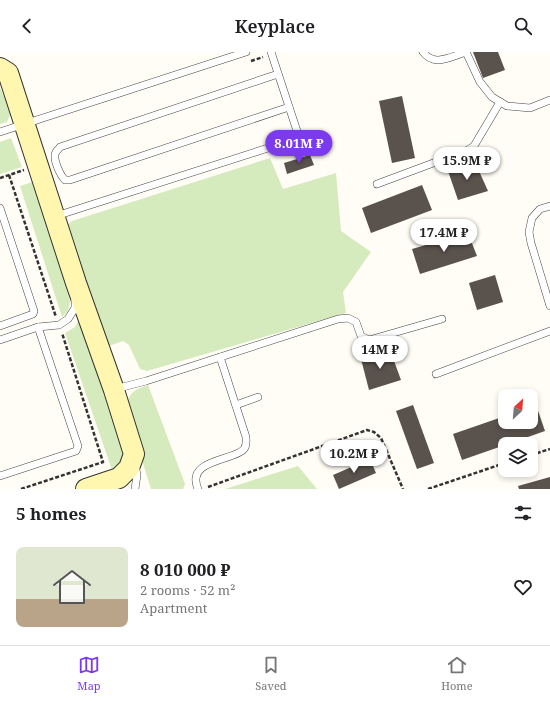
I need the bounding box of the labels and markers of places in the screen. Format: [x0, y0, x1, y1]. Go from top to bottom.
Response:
pin: 8.01M ₽ [262, 130, 336, 164]
pin: 15.9M ₽ [430, 147, 504, 181]
pin: 17.4M ₽ [407, 219, 481, 253]
pin: 14M ₽ [352, 336, 408, 370]
pin: 10.2M ₽ [317, 440, 391, 474]

